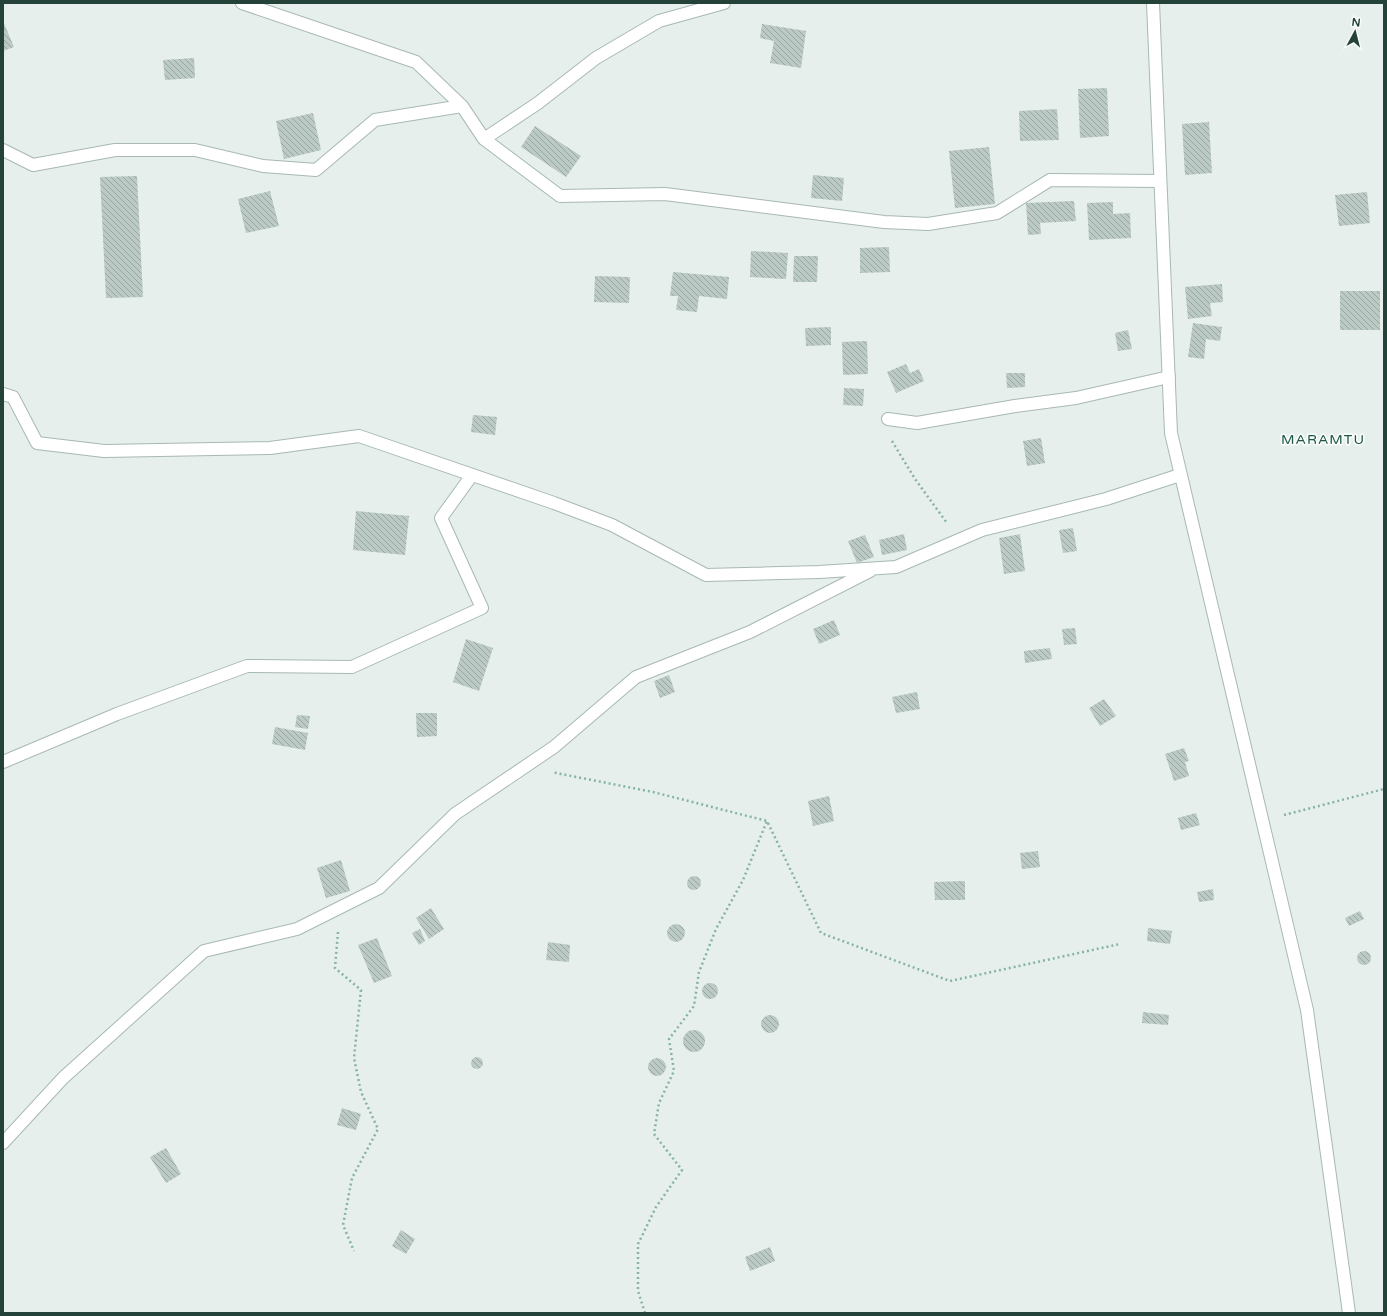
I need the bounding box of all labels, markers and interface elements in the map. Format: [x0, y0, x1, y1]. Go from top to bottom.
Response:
north arrow [1335, 12, 1375, 52]
text: N [1351, 16, 1361, 30]
district label: MARAMTU [1281, 431, 1365, 448]

